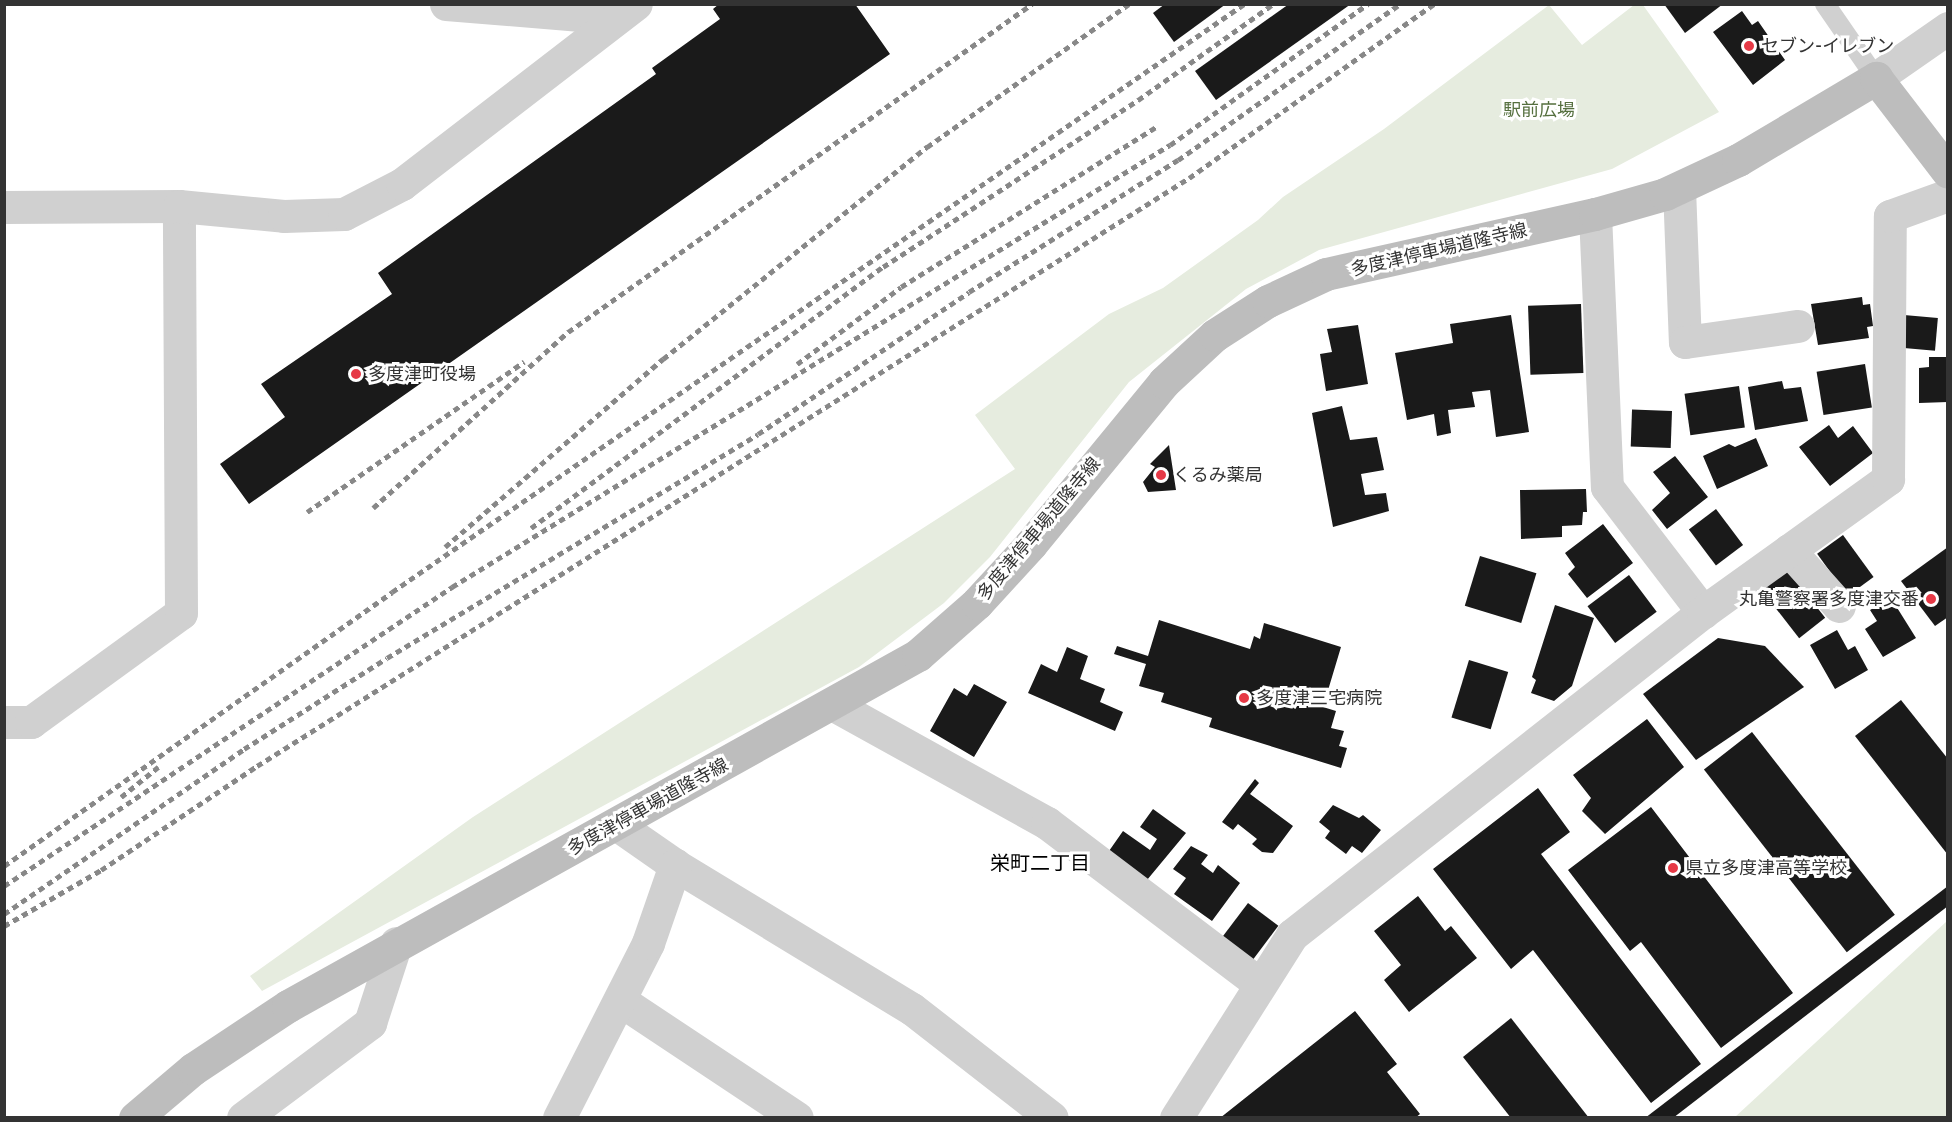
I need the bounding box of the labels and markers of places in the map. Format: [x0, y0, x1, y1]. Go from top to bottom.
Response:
place label: セブン-イレブン [1761, 35, 1894, 57]
marker: セブン-イレブン [1742, 39, 1756, 53]
place label: 多度津町役場 [368, 363, 476, 385]
marker: 多度津町役場 [349, 367, 363, 381]
place label: くるみ薬局 [1173, 464, 1263, 486]
marker: くるみ薬局 [1154, 468, 1168, 482]
place label: 丸亀警察署多度津交番 [1739, 588, 1919, 610]
marker: 丸亀警察署多度津交番 [1924, 592, 1938, 606]
place label: 多度津三宅病院 [1256, 687, 1382, 709]
marker: 多度津三宅病院 [1237, 691, 1251, 705]
place label: 県立多度津高等学校 [1685, 857, 1847, 879]
marker: 県立多度津高等学校 [1666, 861, 1680, 875]

